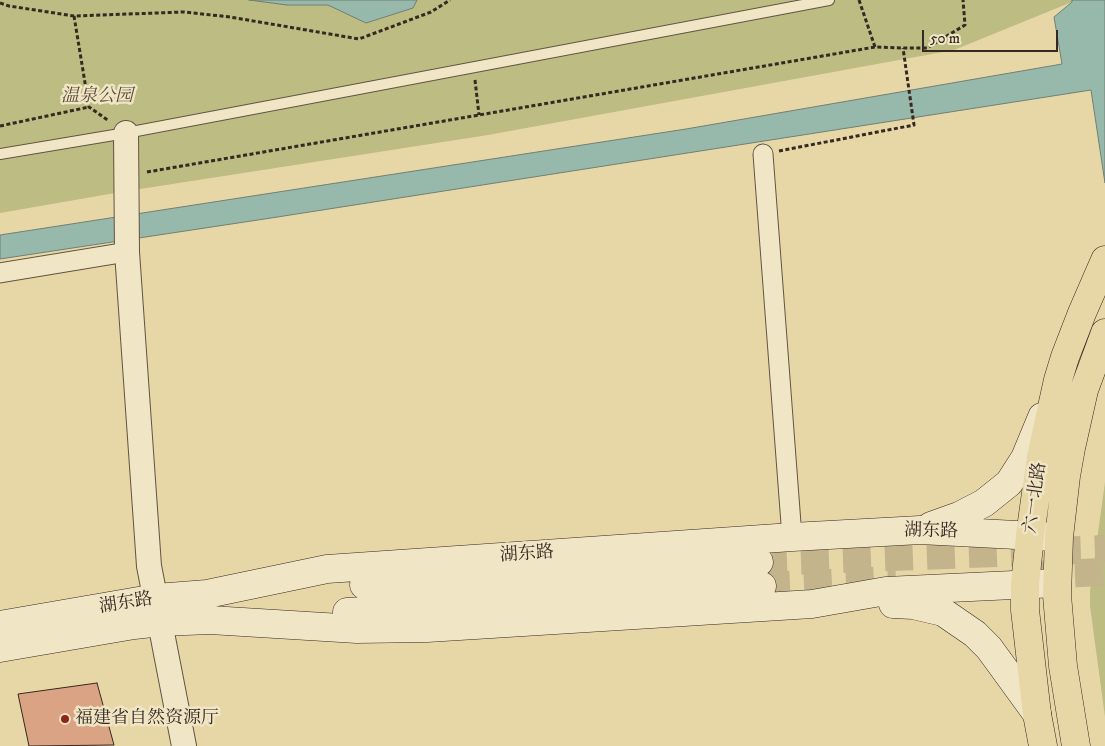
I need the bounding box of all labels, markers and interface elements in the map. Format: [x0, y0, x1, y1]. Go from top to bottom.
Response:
scale bar [925, 20, 1061, 52]
text: 50 m [930, 29, 960, 48]
park label: 温泉公园 [61, 86, 133, 108]
street label: 六一北路 [1020, 461, 1052, 535]
street label: 湖东路 [904, 521, 958, 543]
street label: 湖东路 [499, 542, 555, 568]
street label: 湖东路 [98, 589, 154, 619]
place label: 福建省自然资源厅 [75, 708, 219, 730]
marker: 福建省自然资源厅 [59, 713, 71, 725]

